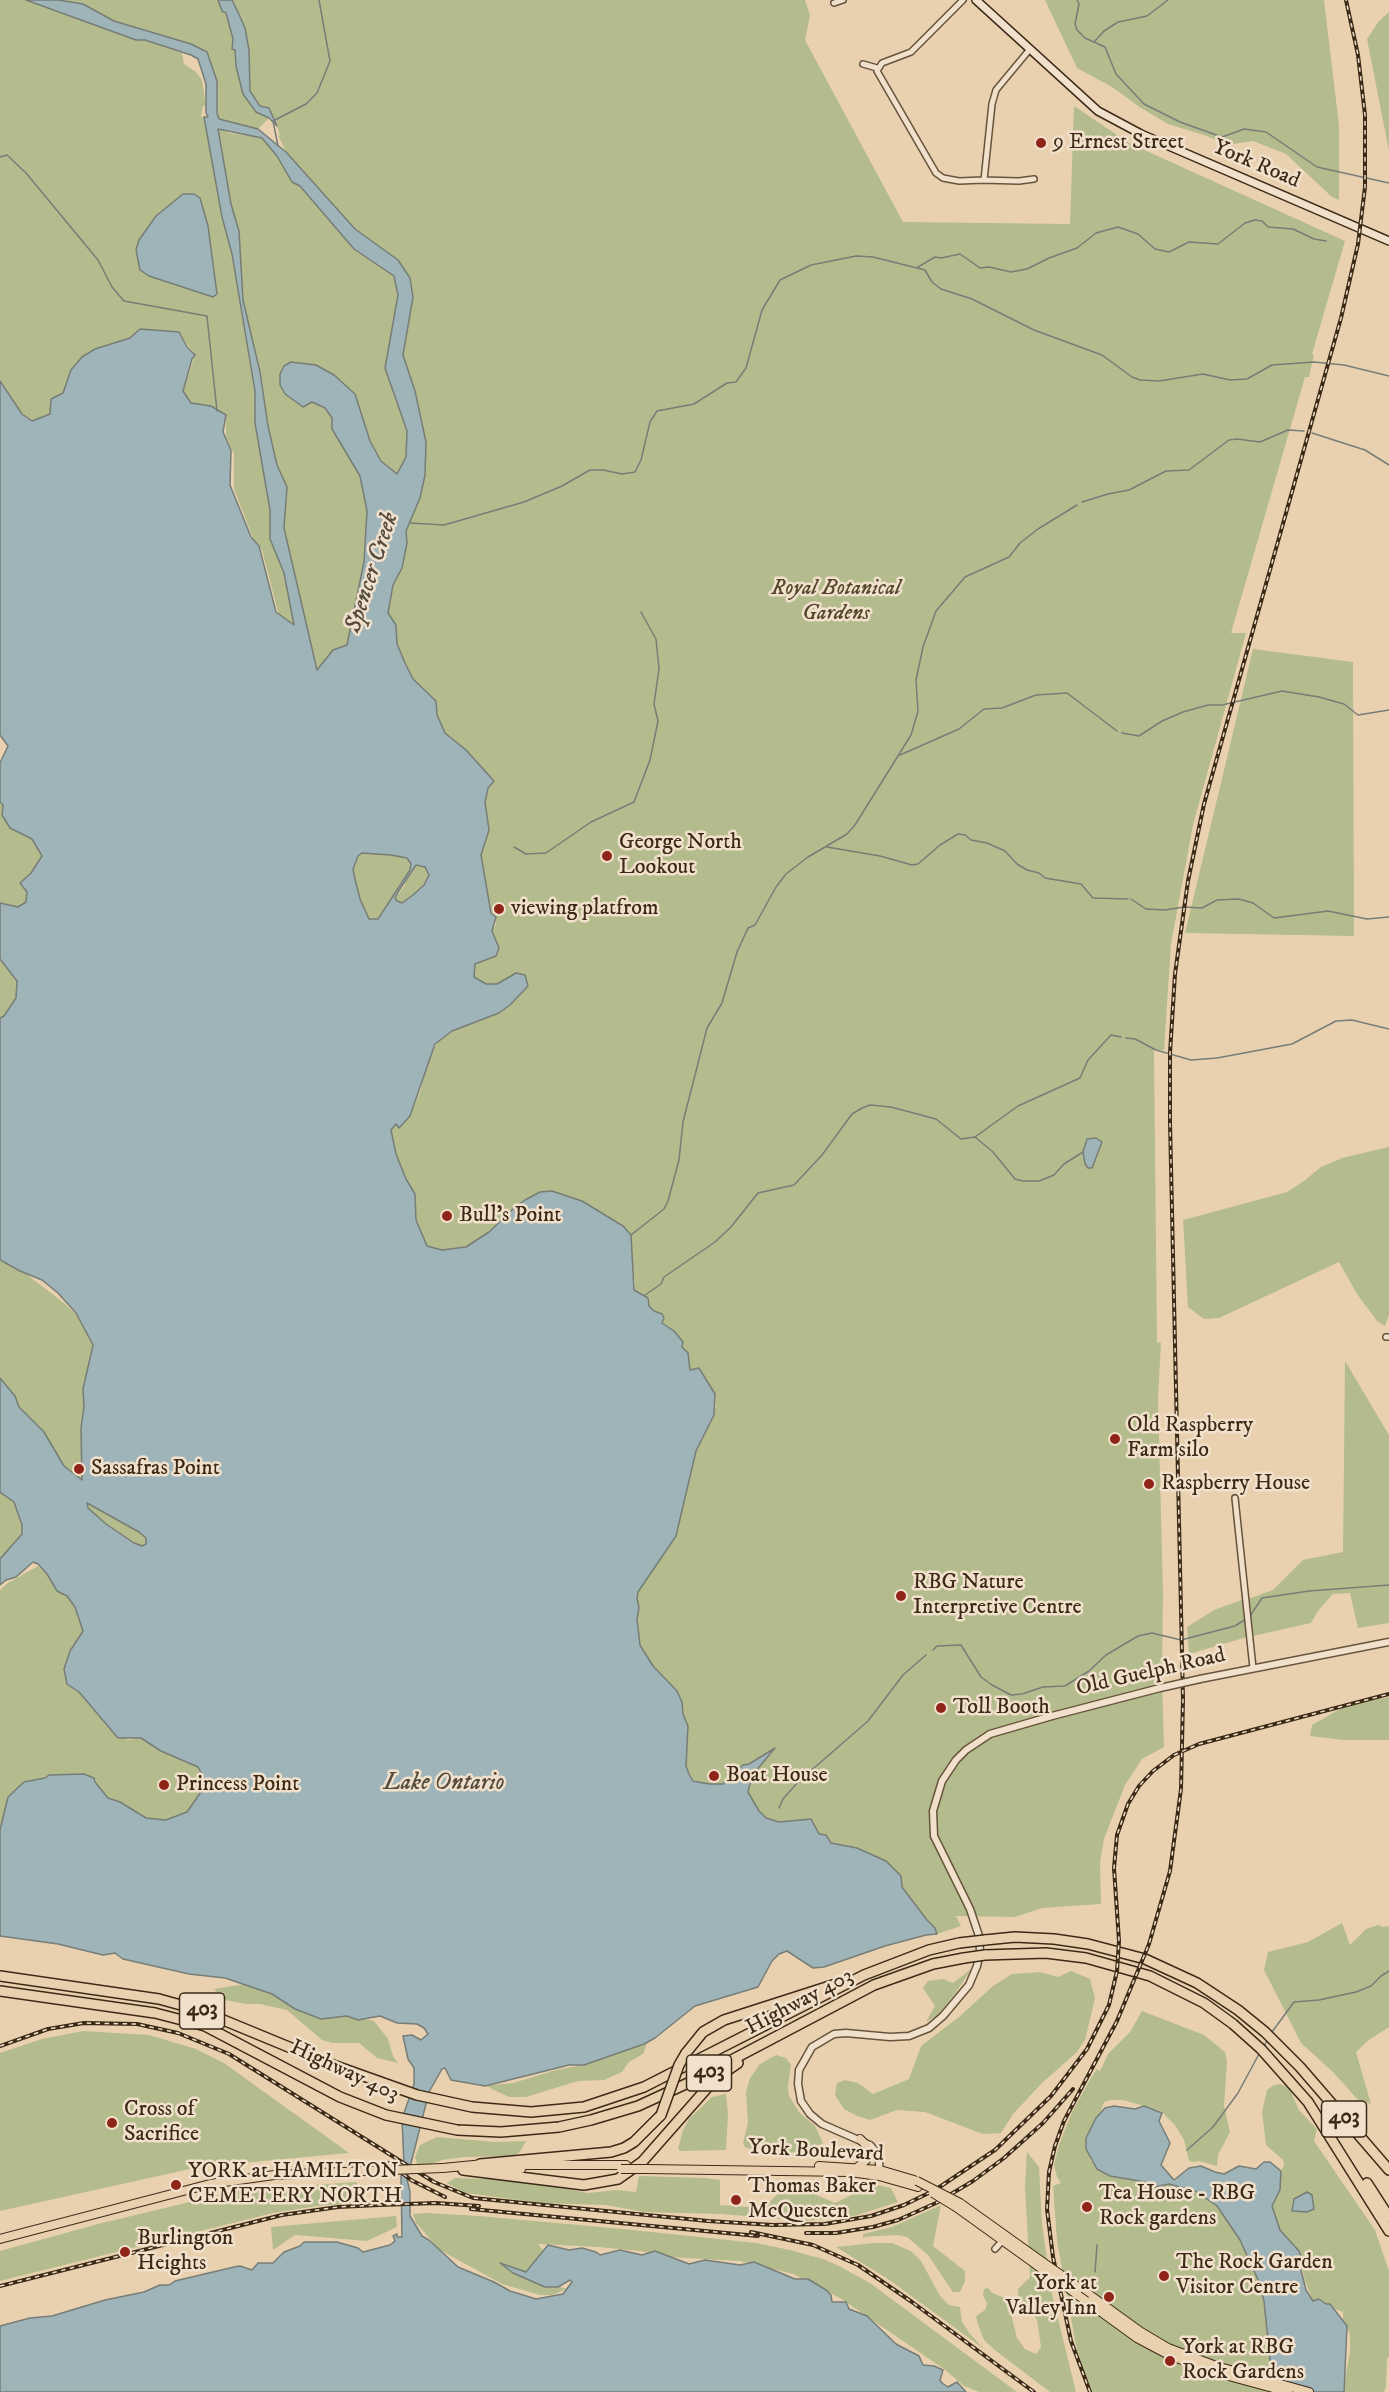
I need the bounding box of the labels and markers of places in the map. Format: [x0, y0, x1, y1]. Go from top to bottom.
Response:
place label: 9 Ernest Street [1053, 130, 1184, 156]
marker: 9 Ernest Street [1034, 136, 1048, 150]
place label: George North Lookout [619, 830, 742, 882]
marker: George North Lookout [600, 849, 614, 863]
place label: viewing platfrom [511, 896, 658, 922]
marker: viewing platfrom [492, 902, 506, 916]
place label: Bull's Point [459, 1203, 561, 1229]
marker: Bull's Point [440, 1209, 454, 1223]
place label: Old Raspberry Farm silo [1127, 1413, 1253, 1464]
marker: Old Raspberry Farm silo [1108, 1432, 1122, 1446]
place label: Sassafras Point [91, 1456, 220, 1482]
marker: Sassafras Point [72, 1462, 86, 1476]
place label: Raspberry House [1161, 1471, 1310, 1497]
marker: Raspberry House [1142, 1477, 1156, 1491]
place label: RBG Nature Interpretive Centre [913, 1570, 1082, 1622]
marker: RBG Nature Interpretive Centre [894, 1589, 908, 1603]
place label: Toll Booth [953, 1695, 1050, 1721]
marker: Toll Booth [934, 1701, 948, 1715]
place label: Boat House [726, 1763, 828, 1789]
marker: Boat House [707, 1769, 721, 1783]
place label: Princess Point [176, 1772, 299, 1798]
marker: Princess Point [157, 1778, 171, 1792]
place label: Cross of Sacrifice [124, 2097, 199, 2148]
marker: Cross of Sacrifice [105, 2116, 119, 2130]
place label: YORK at HAMILTON CEMETERY NORTH [188, 2159, 402, 2210]
place label: Thomas Baker McQuesten [748, 2174, 876, 2226]
marker: YORK at HAMILTON CEMETERY NORTH [169, 2178, 183, 2192]
place label: Tea House - RBG Rock gardens [1099, 2181, 1255, 2232]
marker: Thomas Baker McQuesten [729, 2193, 743, 2207]
marker: Tea House - RBG Rock gardens [1080, 2200, 1094, 2214]
place label: Burlington Heights [137, 2226, 233, 2278]
marker: Burlington Heights [118, 2245, 132, 2259]
place label: The Rock Garden Visitor Centre [1176, 2250, 1333, 2302]
marker: The Rock Garden Visitor Centre [1157, 2269, 1171, 2283]
place label: York at Valley Inn [1006, 2271, 1097, 2322]
marker: York at Valley Inn [1102, 2290, 1116, 2304]
place label: York at RBG Rock Gardens [1182, 2335, 1304, 2386]
marker: York at RBG Rock Gardens [1163, 2354, 1177, 2368]

